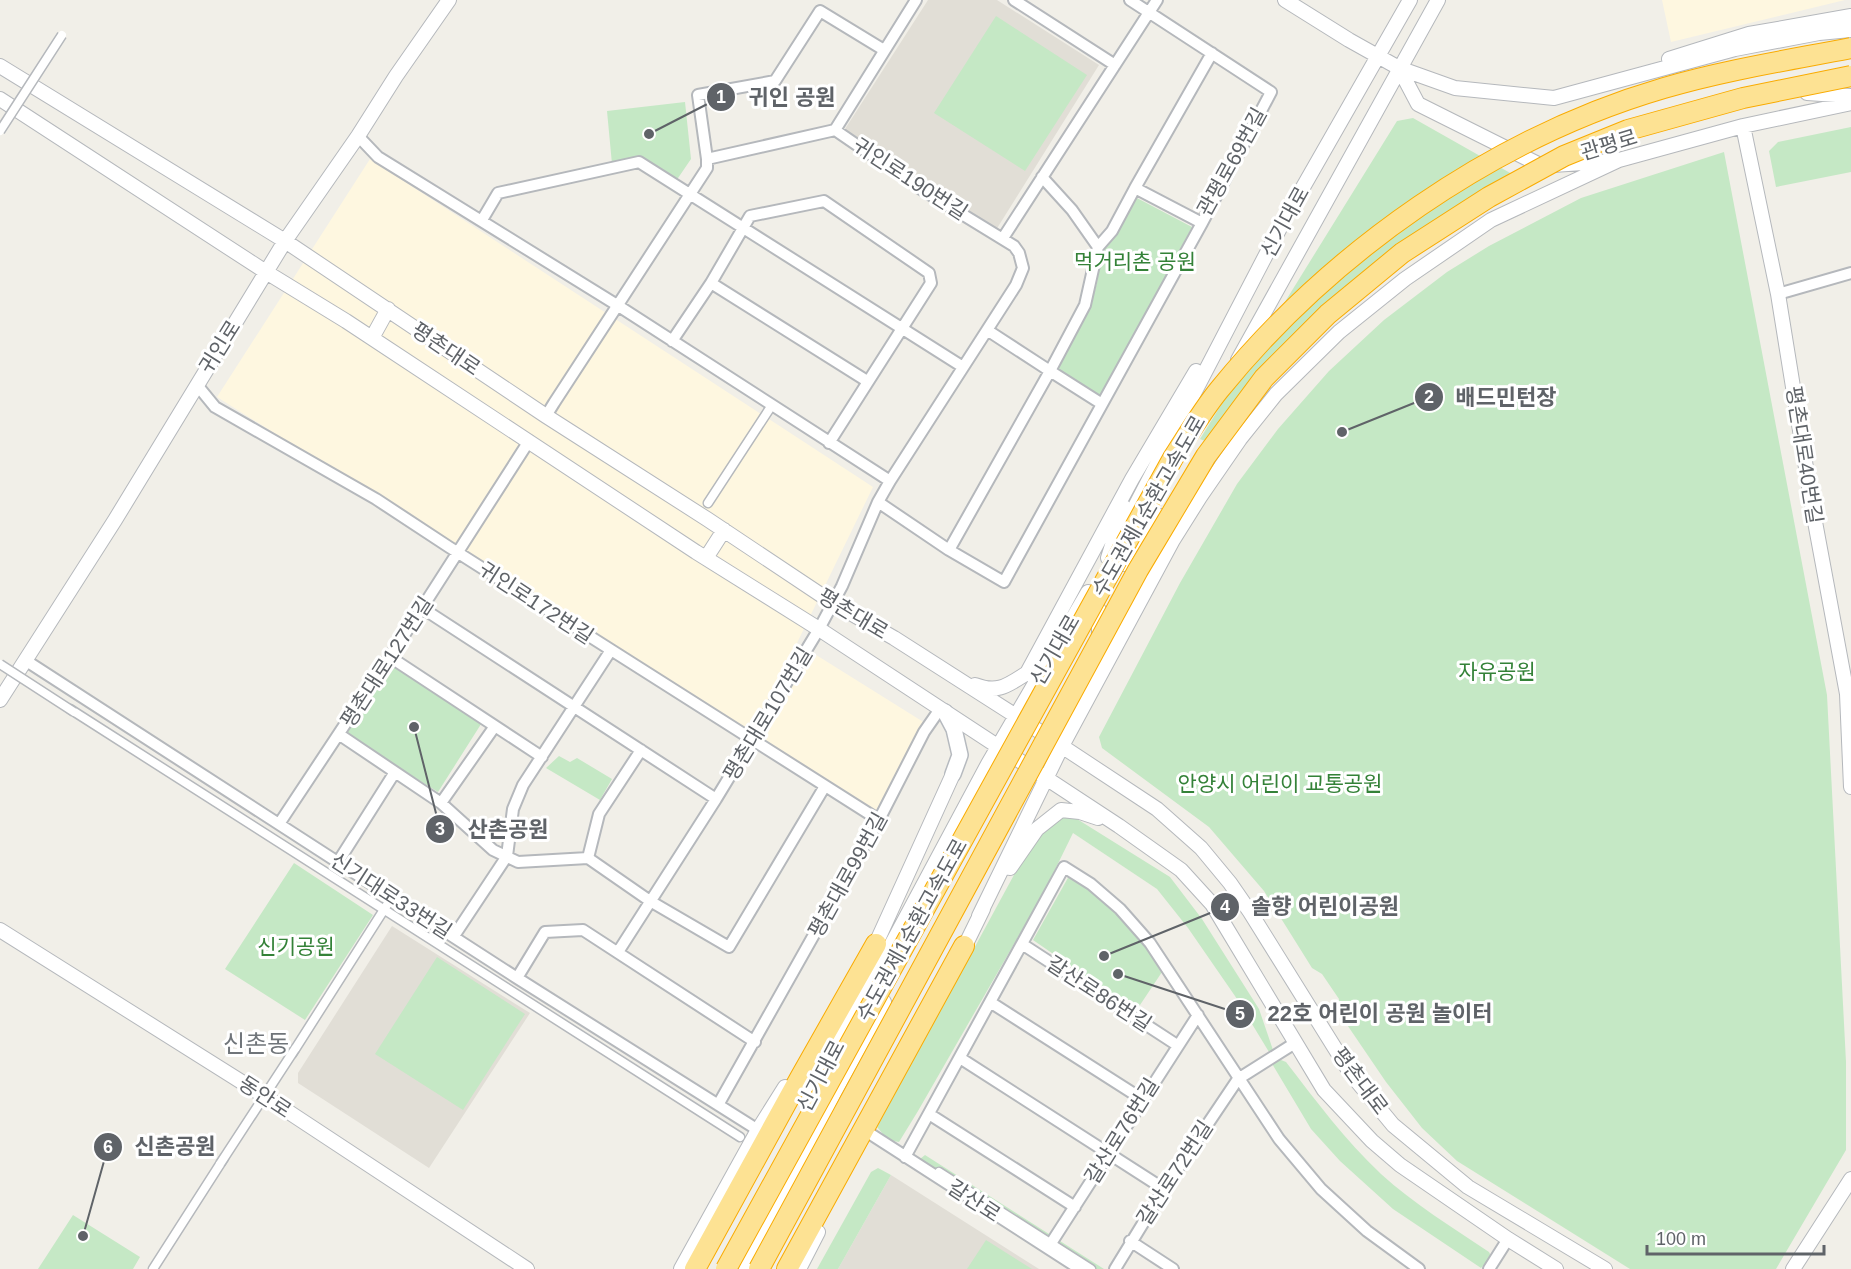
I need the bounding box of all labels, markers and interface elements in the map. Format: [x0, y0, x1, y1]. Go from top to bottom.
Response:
callout: 귀인 공원 [706, 77, 847, 117]
text: 귀인 공원 [748, 85, 836, 110]
text: 1 [716, 87, 726, 107]
street label: 관평로69번길 [1192, 104, 1271, 220]
street label: 관평로 [1578, 125, 1640, 164]
street label: 귀인로190번길 [849, 133, 972, 224]
street label: 신기대로 [1256, 182, 1313, 261]
park label: 먹거리촌 공원 [1074, 250, 1196, 273]
street label: 귀인로 [194, 316, 245, 377]
street label: 평촌대로 [408, 317, 485, 380]
callout: 배드민턴장 [1414, 377, 1569, 417]
street label: 평촌대로40번길 [1782, 384, 1827, 526]
text: 배드민턴장 [1455, 385, 1557, 410]
text: 2 [1424, 387, 1434, 407]
street label: 수도권제1순환고속도로 [1087, 411, 1210, 600]
street label: 귀인로172번길 [475, 557, 598, 648]
street label: 평촌대로 [814, 584, 892, 643]
street label: 평촌대로127번길 [336, 592, 437, 731]
street label: 신기대로 [1025, 611, 1084, 689]
street label: 평촌대로107번길 [719, 643, 816, 784]
park label: 자유공원 [1458, 660, 1536, 683]
park label: 안양시 어린이 교통공원 [1178, 772, 1382, 795]
street label: 평촌대로99번길 [804, 808, 891, 941]
callout: 산촌공원 [425, 809, 560, 849]
text: 산촌공원 [468, 817, 548, 842]
text: 3 [435, 819, 445, 839]
street label: 수도권제1순환고속도로 [852, 835, 971, 1025]
street label: 신기대로33번길 [327, 848, 456, 943]
callout: 솔향 어린이공원 [1210, 887, 1411, 927]
text: 솔향 어린이공원 [1251, 894, 1399, 919]
text: 4 [1220, 897, 1230, 917]
park label: 신기공원 [257, 935, 335, 958]
street label: 갈산로86번길 [1043, 951, 1156, 1036]
callout: 22호 어린이 공원 놀이터 [1225, 994, 1504, 1034]
text: 22호 어린이 공원 놀이터 [1268, 1001, 1492, 1026]
text: 5 [1235, 1004, 1245, 1024]
district label: 신촌동 [223, 1030, 289, 1057]
street label: 신기대로 [792, 1036, 849, 1115]
street label: 평촌대로 [1328, 1043, 1393, 1118]
street label: 동안로 [235, 1071, 296, 1122]
street label: 갈산로76번길 [1080, 1074, 1163, 1188]
street label: 갈산로72번길 [1132, 1116, 1217, 1229]
callout: 신촌공원 [93, 1127, 228, 1167]
text: 신촌공원 [135, 1134, 215, 1159]
text: 6 [103, 1137, 113, 1157]
street label: 갈산로 [944, 1175, 1005, 1226]
scale bar [1647, 1218, 1824, 1256]
text: 100 m [1656, 1229, 1706, 1249]

